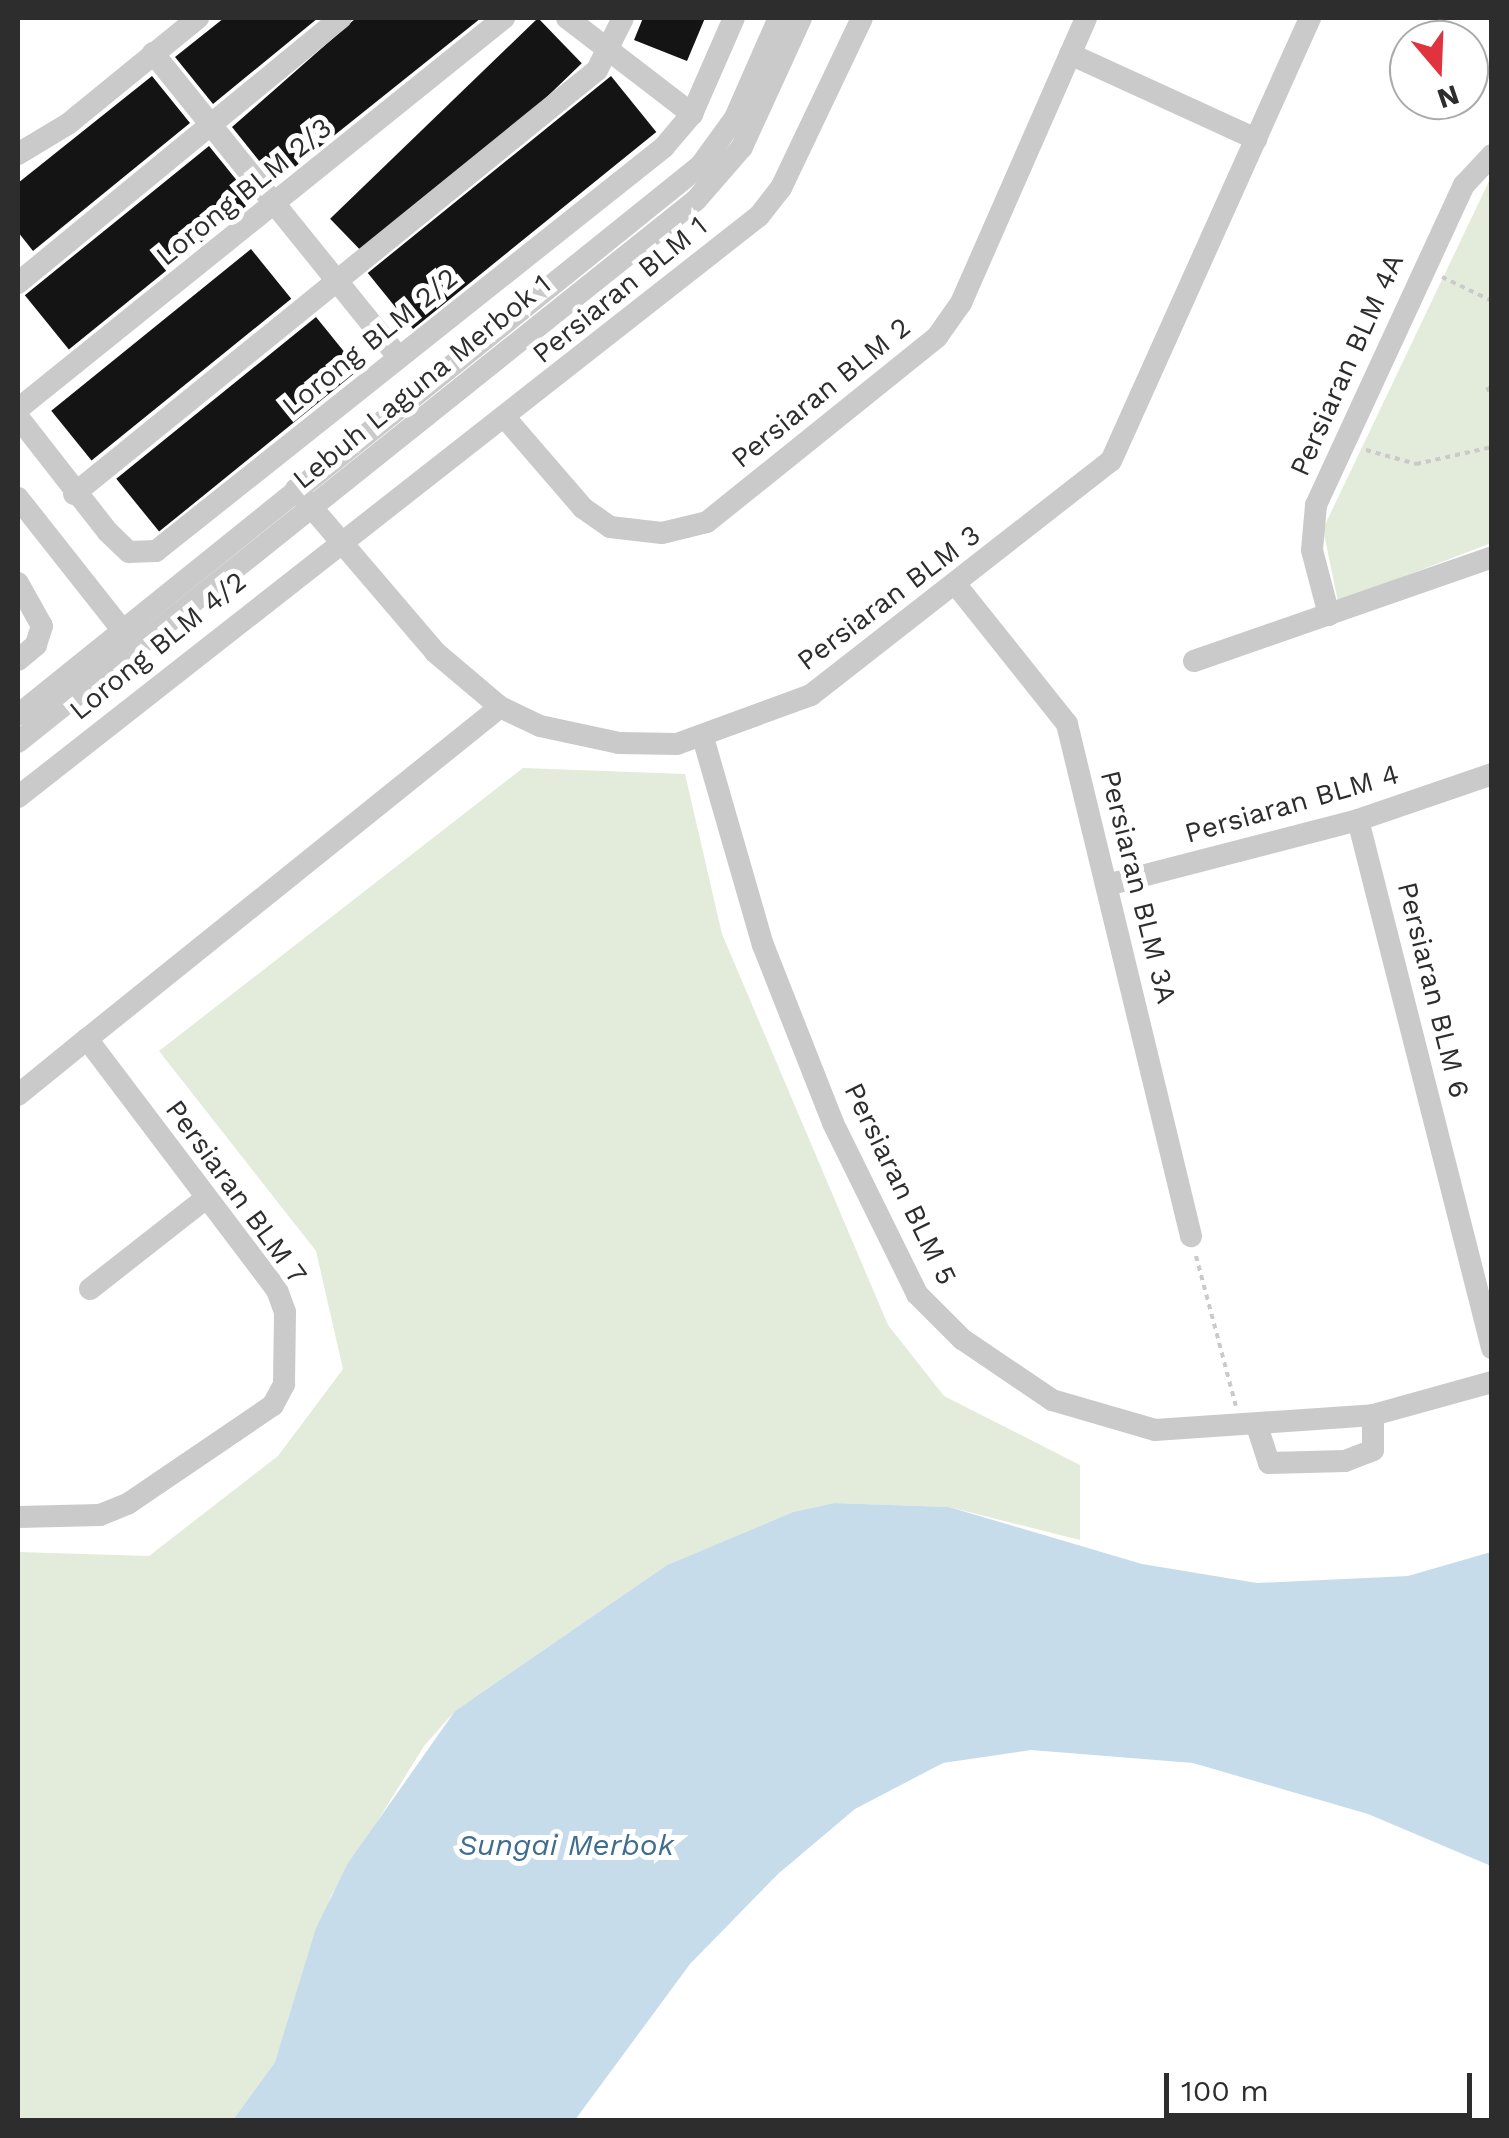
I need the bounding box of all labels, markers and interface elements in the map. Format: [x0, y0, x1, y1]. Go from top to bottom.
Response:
north arrow [1389, 20, 1489, 120]
text: N [1433, 78, 1463, 116]
street label: Lorong BLM 2/3 [149, 111, 339, 273]
street label: Persiaran BLM 1 [526, 209, 714, 371]
street label: Persiaran BLM 4A [1283, 249, 1411, 481]
street label: Lorong BLM 2/2 [275, 261, 465, 423]
street label: Lebuh Laguna Merbok 1 [286, 267, 558, 497]
street label: Persiaran BLM 2 [725, 311, 917, 475]
street label: Persiaran BLM 3 [791, 518, 987, 678]
street label: Lorong BLM 4/2 [63, 565, 253, 727]
street label: Persiaran BLM 4 [1181, 757, 1403, 851]
street label: Persiaran BLM 3A [1093, 767, 1183, 1007]
street label: Persiaran BLM 6 [1390, 879, 1476, 1101]
street label: Persiaran BLM 5 [837, 1078, 963, 1290]
street label: Persiaran BLM 7 [158, 1093, 314, 1291]
water label: Sungai Merbok [458, 1827, 674, 1863]
scale bar [1169, 2053, 1476, 2115]
text: 100 m [1181, 2073, 1269, 2108]

